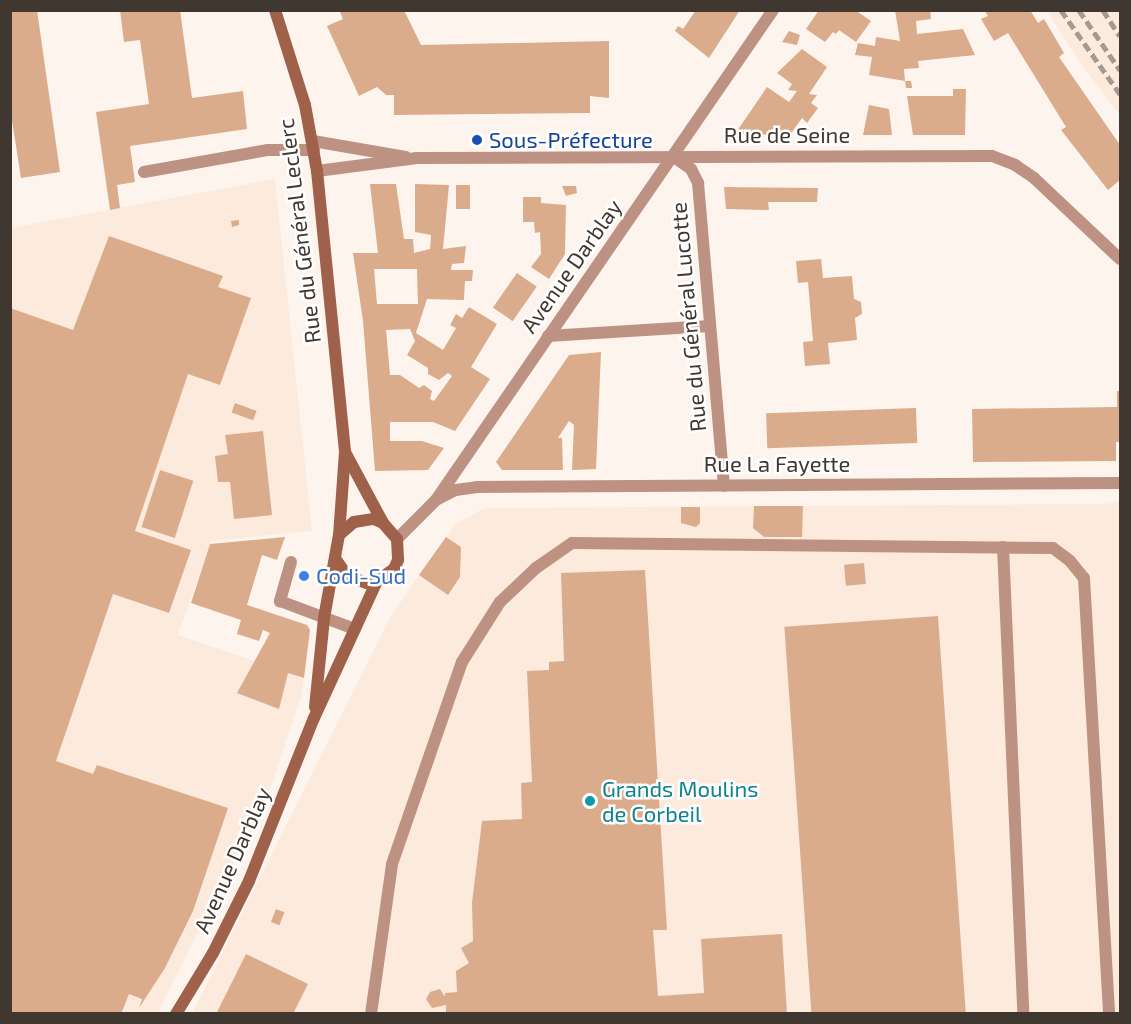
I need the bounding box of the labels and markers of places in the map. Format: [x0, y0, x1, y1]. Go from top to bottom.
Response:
place label: Sous-Préfecture [489, 127, 653, 153]
marker: Sous-Préfecture [470, 133, 484, 147]
place label: Codi-Sud [316, 563, 406, 589]
marker: Codi-Sud [297, 569, 311, 583]
place label: Grands Moulins de Corbeil [602, 775, 758, 826]
marker: Grands Moulins de Corbeil [583, 794, 597, 808]

